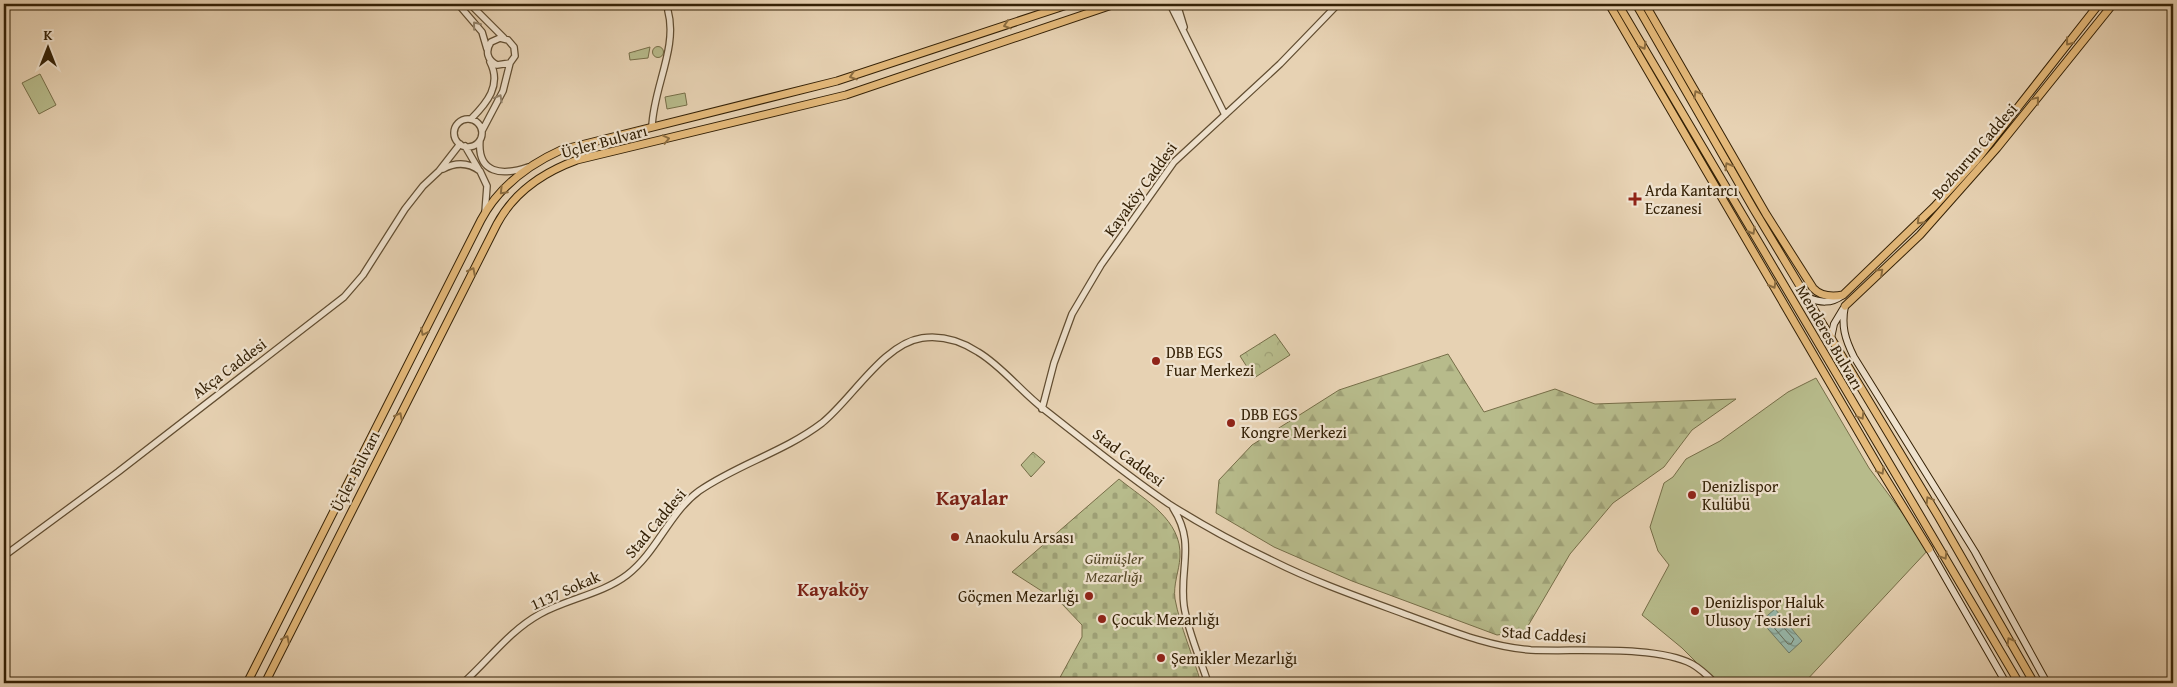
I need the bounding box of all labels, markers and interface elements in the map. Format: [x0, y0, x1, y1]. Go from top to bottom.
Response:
one-way arrow [1003, 19, 1011, 29]
north arrow [22, 22, 72, 72]
one-way arrow [474, 22, 482, 31]
text: K [44, 25, 53, 45]
one-way arrow [2066, 36, 2074, 45]
one-way arrow [1636, 40, 1646, 49]
one-way arrow [849, 70, 857, 80]
one-way arrow [1693, 91, 1703, 100]
one-way arrow [493, 95, 503, 104]
street label: Bozburun Caddesi [1925, 97, 2023, 204]
one-way arrow [2030, 97, 2038, 106]
street label: Üçler Bulvarı [558, 118, 650, 164]
one-way arrow [662, 134, 671, 145]
street label: Kayaköy Caddesi [1097, 136, 1183, 241]
one-way arrow [1725, 162, 1735, 171]
place label: Arda Kantarcı Eczanesi [1645, 178, 1738, 220]
one-way arrow [500, 185, 509, 194]
marker: Arda Kantarcı Eczanesi [1629, 193, 1641, 205]
one-way arrow [1917, 215, 1926, 224]
one-way arrow [1746, 225, 1756, 234]
one-way arrow [466, 267, 476, 276]
one-way arrow [1875, 269, 1884, 278]
one-way arrow [1766, 280, 1776, 289]
street label: Menderes Bulvarı [1790, 280, 1870, 394]
one-way arrow [420, 327, 430, 336]
street label: Akça Caddesi [187, 332, 272, 404]
place label: DBB EGS Fuar Merkezi [1166, 340, 1255, 382]
marker: DBB EGS Fuar Merkezi [1150, 355, 1162, 367]
place label: DBB EGS Kongre Merkezi [1241, 402, 1347, 444]
one-way arrow [1855, 411, 1865, 420]
one-way arrow [393, 412, 403, 421]
marker: DBB EGS Kongre Merkezi [1225, 417, 1237, 429]
street label: Stad Caddesi [1088, 422, 1170, 492]
street label: Üçler Bulvarı [324, 426, 386, 516]
one-way arrow [1874, 465, 1884, 474]
place label: Denizlispor Kulübü [1702, 474, 1779, 516]
street label: Stad Caddesi [619, 482, 692, 563]
district label: Kayalar [936, 482, 1008, 513]
marker: Denizlispor Kulübü [1686, 489, 1698, 501]
one-way arrow [1925, 497, 1935, 506]
place label: Anaokulu Arsası [965, 525, 1074, 549]
marker: Anaokulu Arsası [949, 531, 961, 543]
park label: Gümüşler Mezarlığı [1085, 546, 1144, 588]
one-way arrow [1938, 550, 1948, 559]
street label: 1137 Sokak [526, 564, 605, 616]
district label: Kayaköy [797, 575, 869, 603]
place label: Göçmen Mezarlığı [958, 584, 1080, 608]
marker: Göçmen Mezarlığı [1083, 590, 1095, 602]
place label: Denizlispor Haluk Ulusoy Tesisleri [1705, 590, 1825, 632]
marker: Denizlispor Haluk Ulusoy Tesisleri [1689, 605, 1701, 617]
place label: Çocuk Mezarlığı [1112, 607, 1220, 631]
marker: Çocuk Mezarlığı [1096, 613, 1108, 625]
street label: Stad Caddesi [1501, 619, 1588, 649]
one-way arrow [280, 635, 290, 644]
one-way arrow [2006, 637, 2016, 646]
place label: Şemikler Mezarlığı [1171, 646, 1298, 670]
marker: Şemikler Mezarlığı [1155, 652, 1167, 664]

